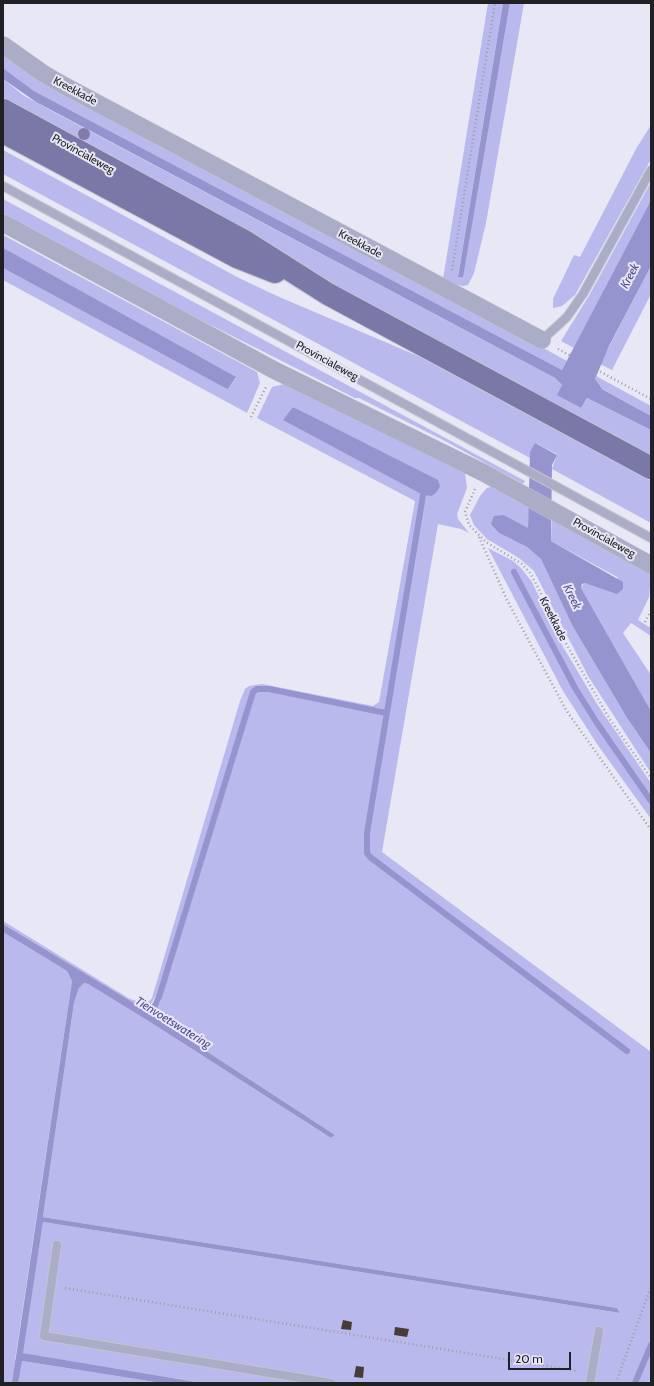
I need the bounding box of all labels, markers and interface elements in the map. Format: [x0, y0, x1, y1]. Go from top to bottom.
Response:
street label: Kreekkade [51, 74, 99, 108]
street label: Provincialeweg [50, 131, 116, 177]
street label: Kreekkade [336, 227, 384, 261]
water label: Kreek [617, 261, 643, 291]
street label: Provincialeweg [294, 338, 360, 384]
street label: Provincialeweg [571, 515, 637, 561]
water label: Kreek [560, 582, 584, 612]
street label: Kreekkade [536, 595, 570, 643]
water label: Tienvoetswatering [132, 994, 214, 1052]
scale bar [510, 1344, 573, 1370]
text: 20 m [515, 1351, 543, 1366]

